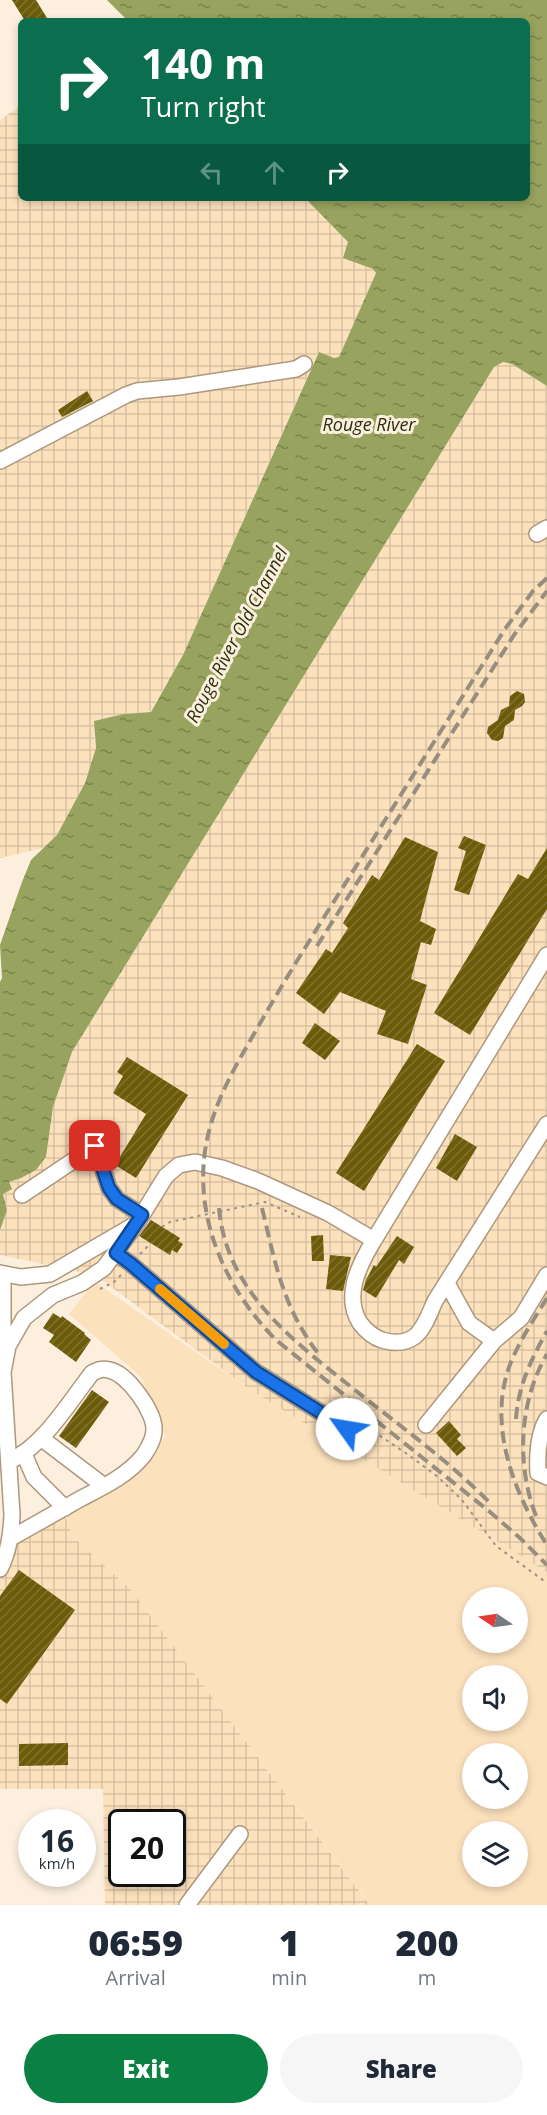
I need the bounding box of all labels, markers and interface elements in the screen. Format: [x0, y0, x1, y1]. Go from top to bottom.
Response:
text: 140 m [141, 34, 265, 91]
icon: right [42, 42, 120, 120]
text: Turn right [141, 88, 266, 125]
icon: left [195, 156, 228, 189]
icon: ahead [258, 156, 291, 189]
icon: right [321, 156, 354, 189]
water label: Rouge River [323, 412, 416, 436]
water label: Rouge River Old Channel [180, 542, 293, 727]
pin [69, 1120, 120, 1171]
icon: arrive [78, 1129, 111, 1162]
position arrow [315, 1397, 379, 1461]
north arrow [462, 1587, 528, 1653]
map controls [462, 1587, 528, 1887]
button: sound [462, 1665, 528, 1731]
button: search [462, 1743, 528, 1809]
speed limit sign: 20 [108, 1809, 186, 1887]
text: 16 [40, 1820, 74, 1861]
button: layers [462, 1821, 528, 1887]
text: km/h [39, 1853, 75, 1873]
text: 06:59 [88, 1918, 183, 1967]
text: 1 [279, 1918, 300, 1967]
text: 200 [395, 1918, 459, 1967]
text: Arrival [106, 1964, 166, 1991]
text: min [271, 1964, 307, 1991]
text: m [418, 1964, 436, 1991]
button: Exit [24, 2034, 268, 2103]
button: Share [280, 2034, 523, 2103]

